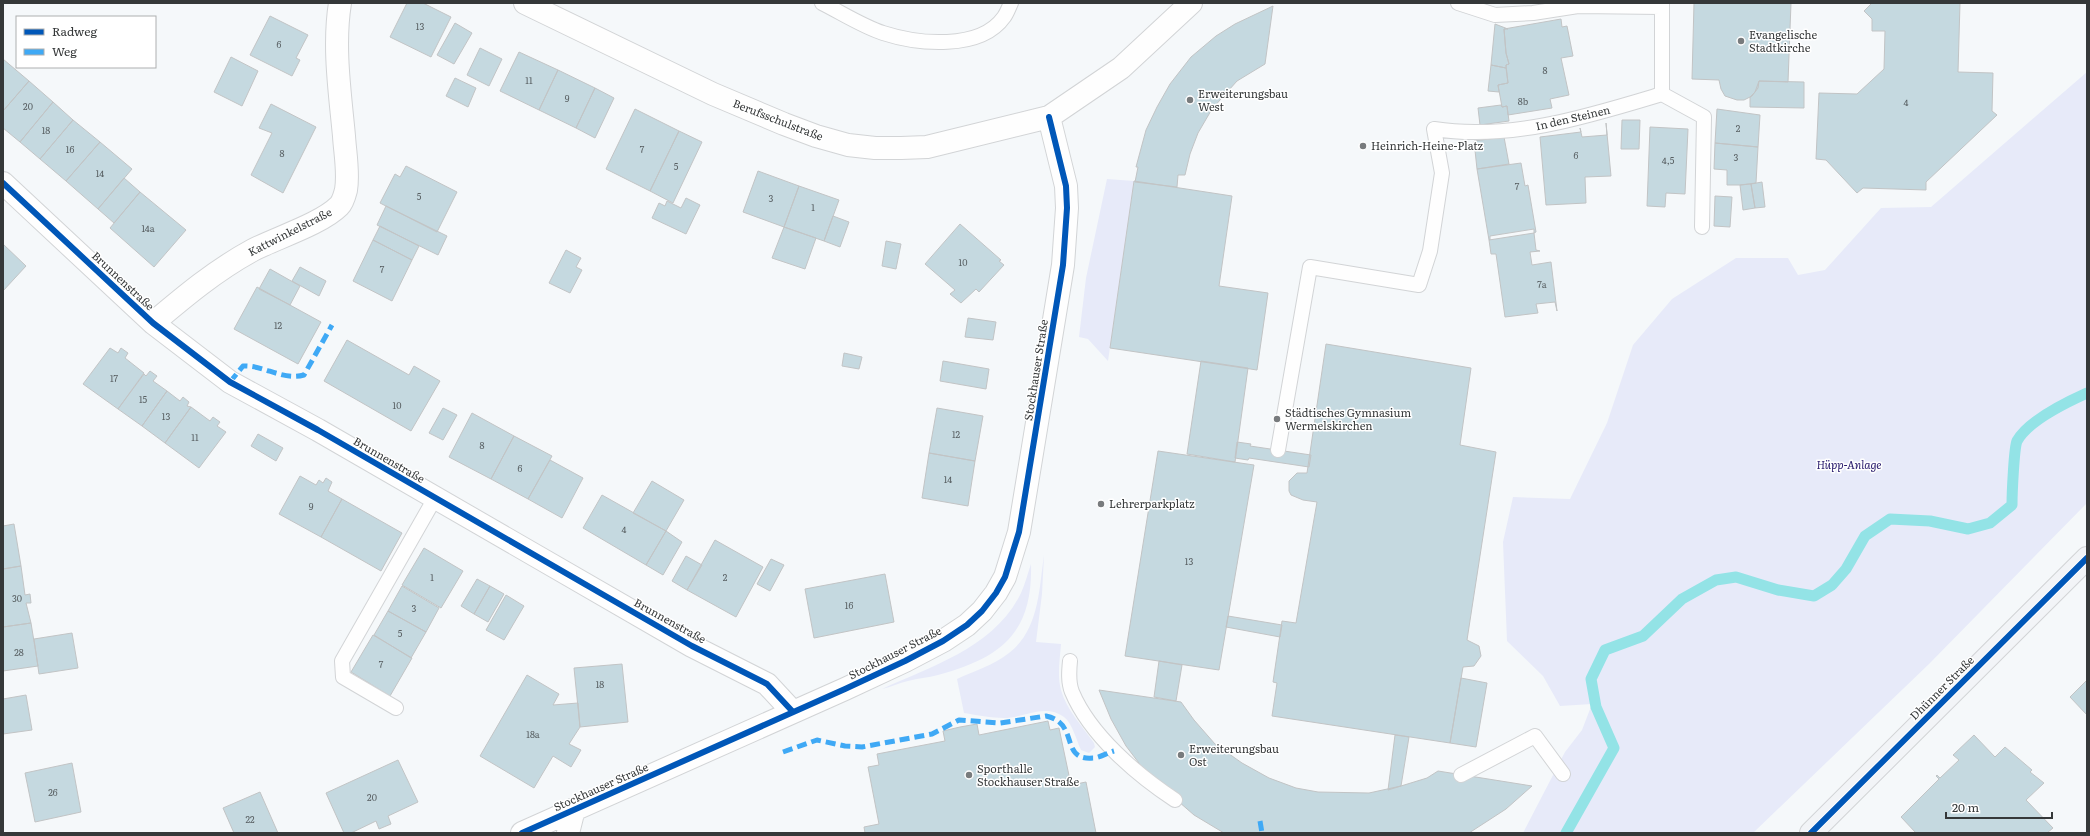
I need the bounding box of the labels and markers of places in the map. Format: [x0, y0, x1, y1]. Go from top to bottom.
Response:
place label: Evangelische Stadtkirche [1749, 26, 1818, 55]
marker: Evangelische Stadtkirche [1736, 36, 1746, 46]
place label: Erweiterungsbau West [1198, 85, 1288, 114]
marker: Erweiterungsbau West [1185, 95, 1195, 105]
place label: Heinrich-Heine-Platz [1371, 137, 1484, 153]
marker: Heinrich-Heine-Platz [1358, 141, 1368, 151]
place label: Städtisches Gymnasium Wermelskirchen [1285, 404, 1411, 433]
marker: Städtisches Gymnasium Wermelskirchen [1272, 414, 1282, 424]
place label: Lehrerparkplatz [1109, 495, 1195, 511]
marker: Lehrerparkplatz [1096, 499, 1106, 509]
place label: Erweiterungsbau Ost [1189, 740, 1279, 769]
marker: Erweiterungsbau Ost [1176, 750, 1186, 760]
place label: Sporthalle Stockhauser Straße [977, 760, 1080, 789]
marker: Sporthalle Stockhauser Straße [964, 770, 974, 780]

